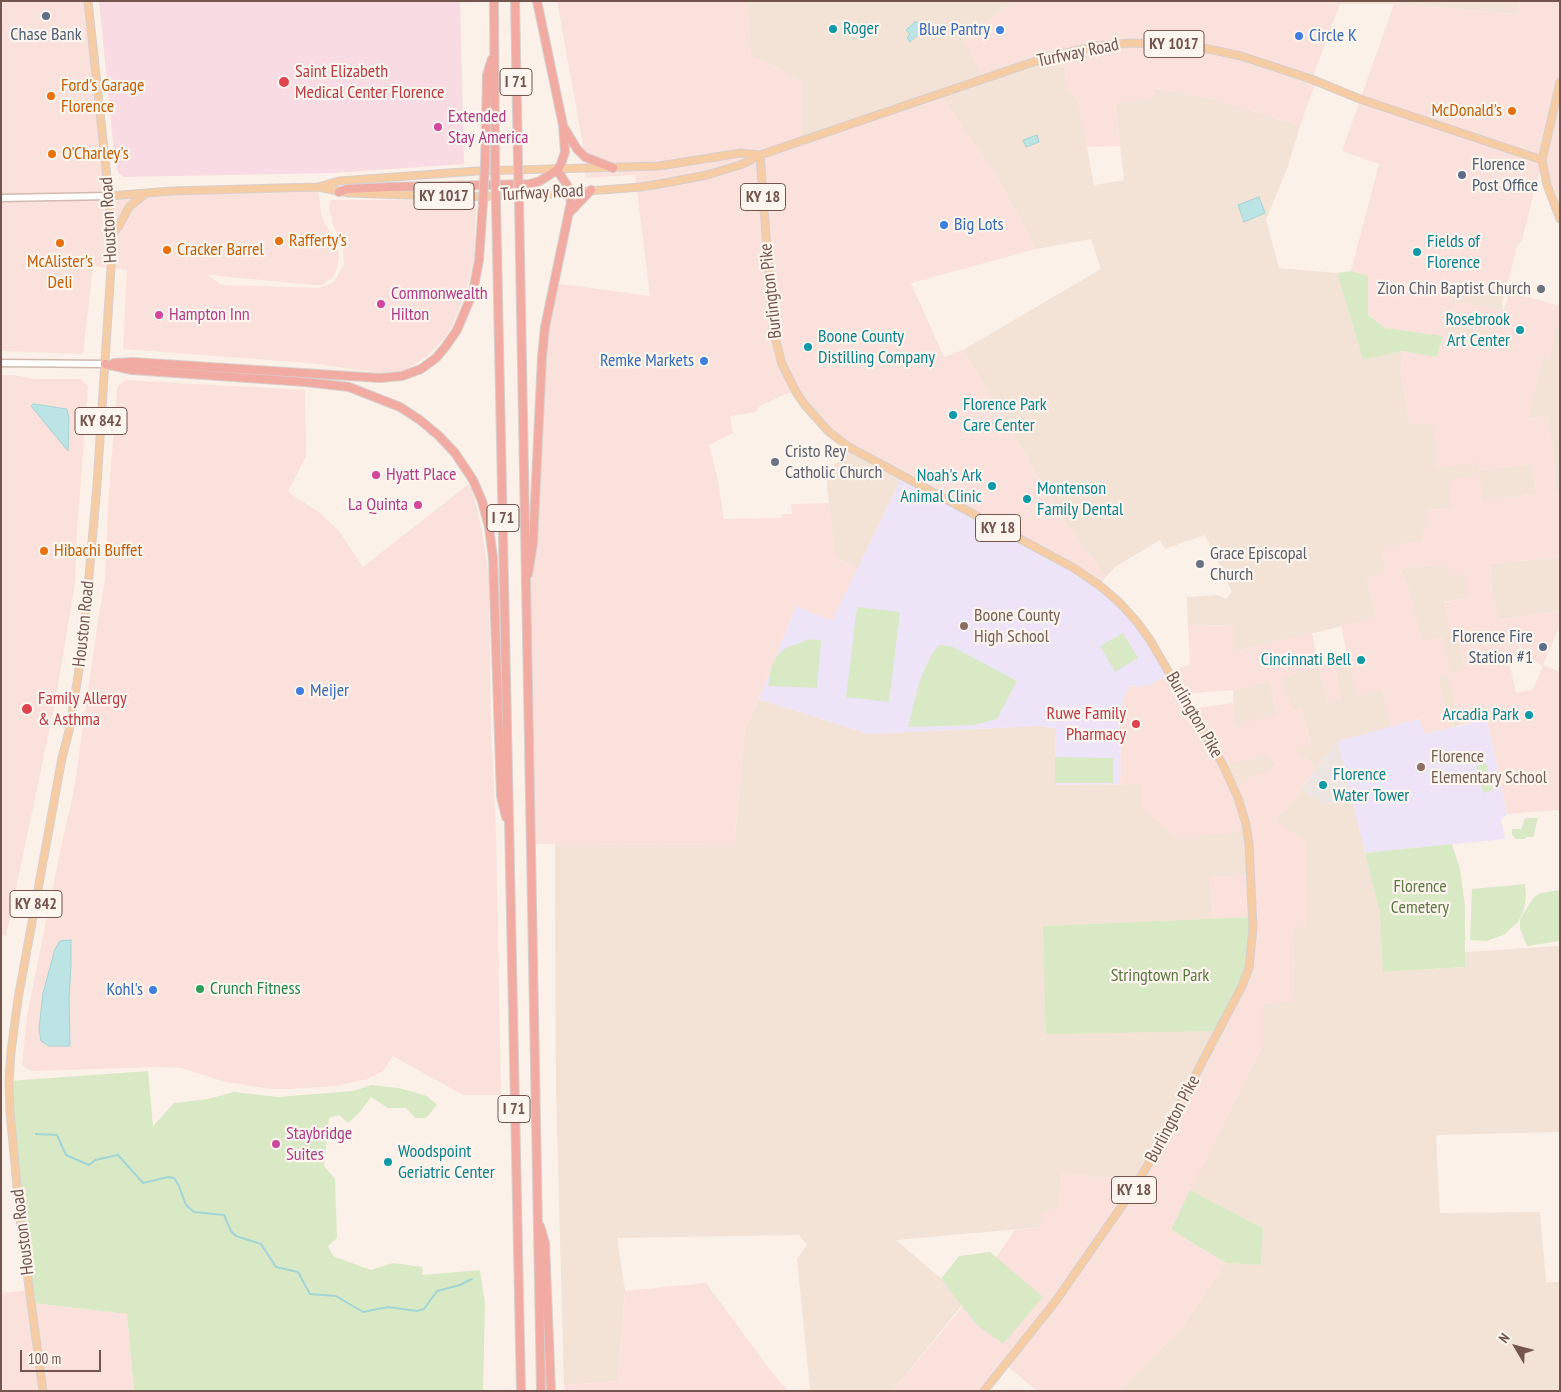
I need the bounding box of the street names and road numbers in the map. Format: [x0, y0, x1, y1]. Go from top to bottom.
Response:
road number: KY 1017 [1144, 31, 1204, 58]
street label: Turfway Road [1035, 34, 1121, 72]
road number: I 71 [500, 68, 532, 95]
street label: Houston Road [96, 176, 122, 264]
street label: Turfway Road [500, 180, 584, 206]
road number: KY 1017 [414, 182, 474, 210]
road number: KY 18 [740, 183, 786, 210]
street label: Burlington Pike [755, 242, 787, 340]
road number: KY 842 [75, 408, 127, 434]
road number: I 71 [487, 504, 519, 532]
road number: KY 18 [976, 514, 1020, 542]
street label: Houston Road [69, 580, 99, 668]
street label: Burlington Pike [1161, 668, 1227, 762]
road number: KY 842 [10, 891, 62, 918]
street label: Burlington Pike [1141, 1072, 1205, 1166]
road number: I 71 [498, 1096, 530, 1122]
road number: KY 18 [1112, 1176, 1156, 1204]
street label: Houston Road [7, 1188, 39, 1276]

